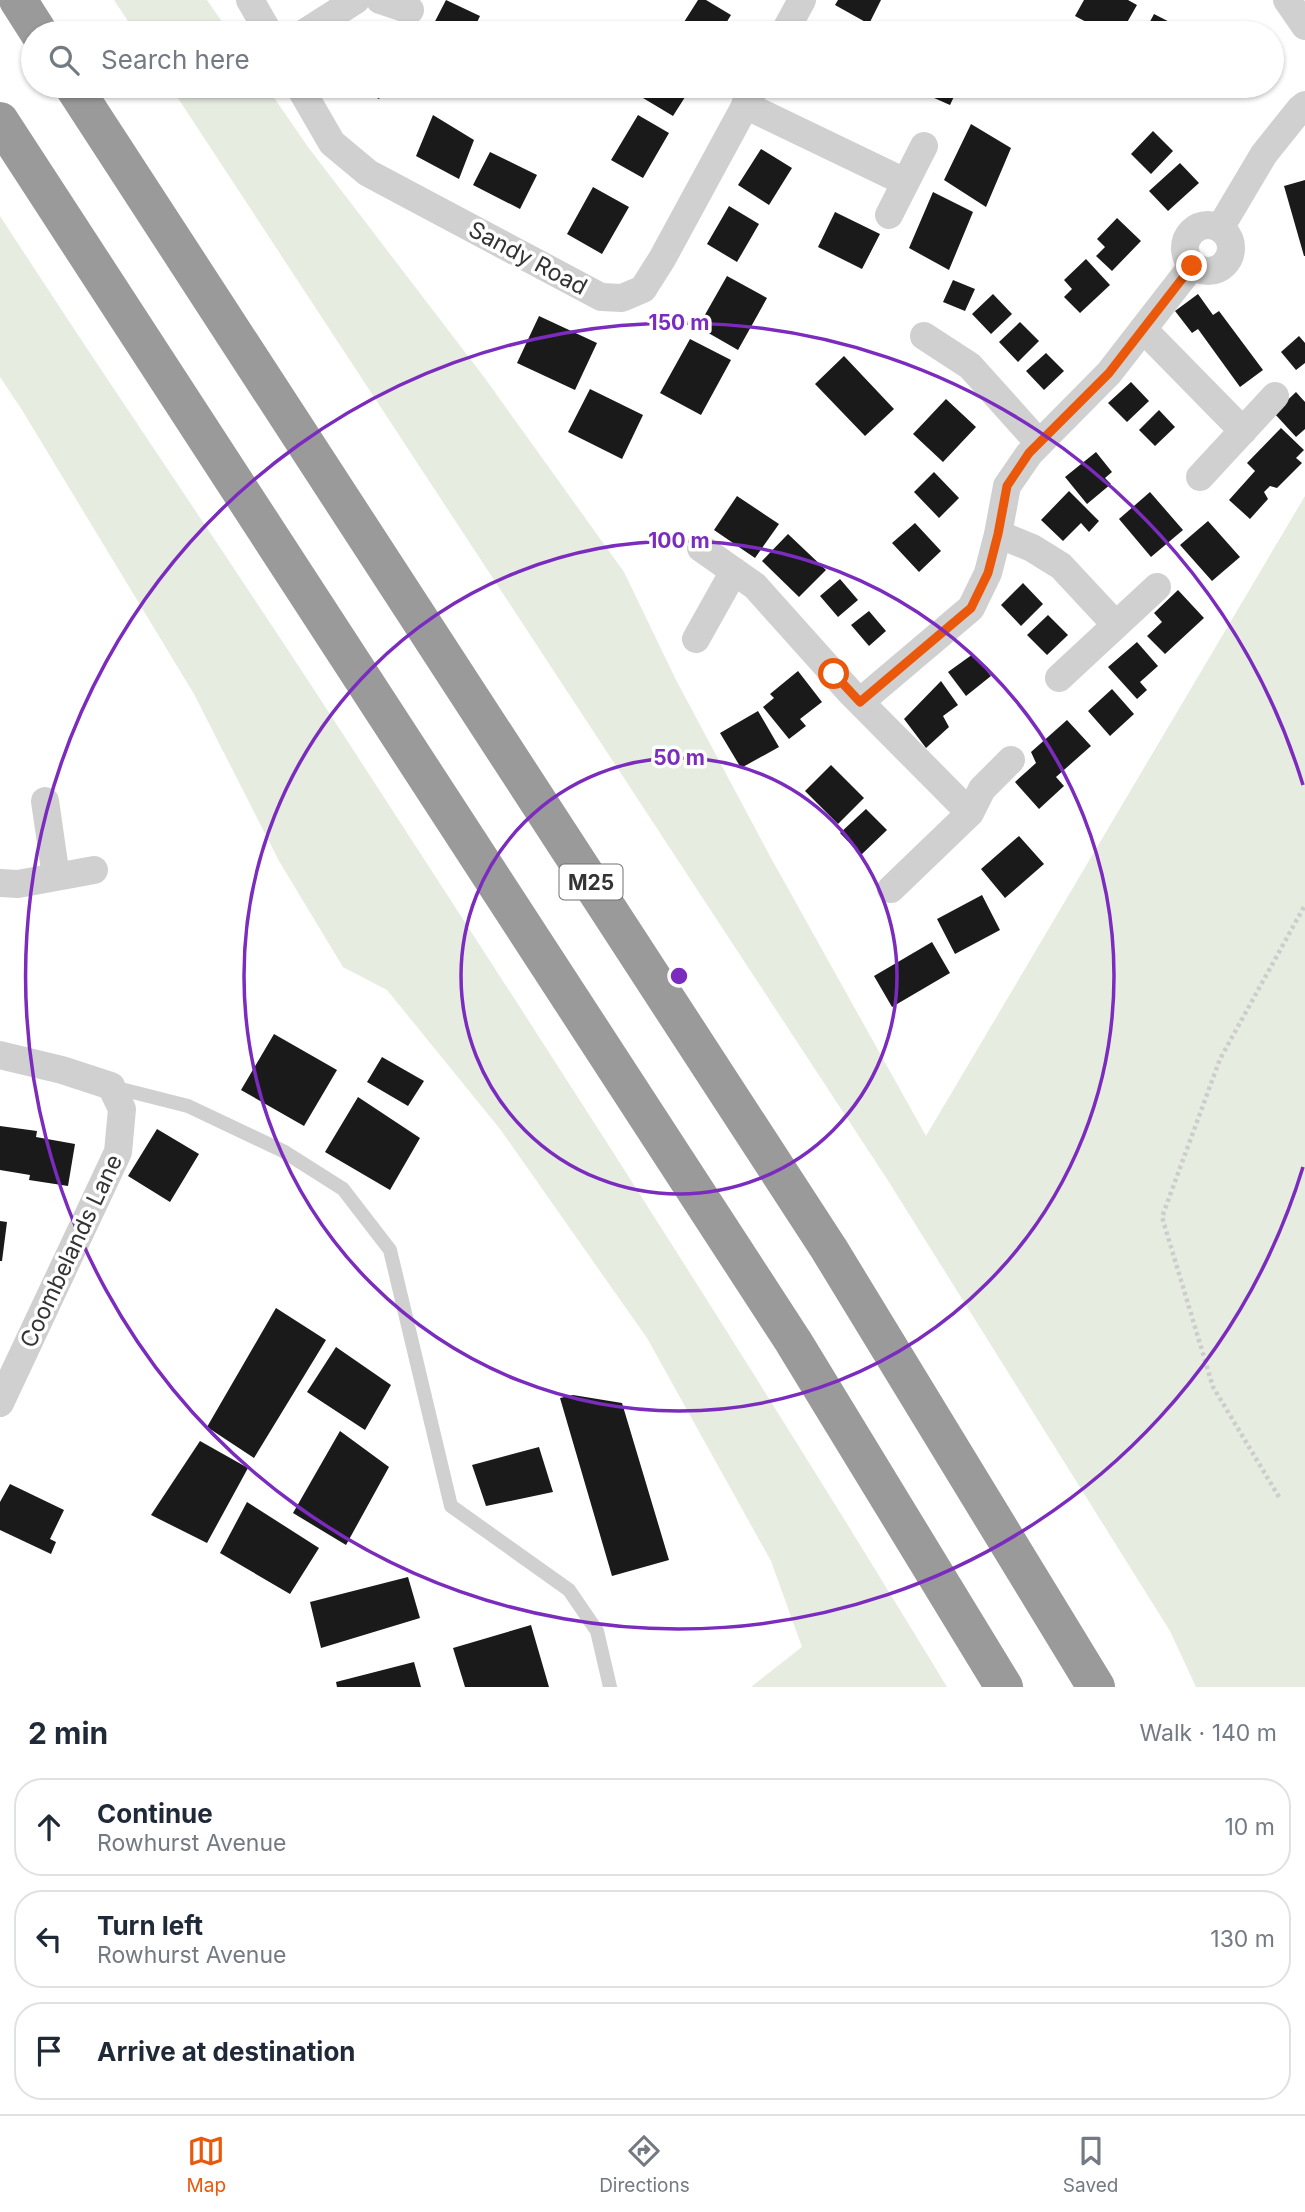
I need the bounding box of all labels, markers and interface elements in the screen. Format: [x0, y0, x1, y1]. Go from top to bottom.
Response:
search box [21, 21, 1284, 98]
icon: search [45, 41, 83, 79]
text: Search here [101, 44, 250, 75]
street label: Sandy Road [464, 215, 592, 301]
route end [1176, 250, 1207, 281]
text: 150 m [649, 310, 709, 335]
text: 100 m [648, 528, 710, 553]
route start [818, 658, 849, 689]
text: 50 m [653, 745, 705, 770]
road number: M25 [560, 864, 622, 900]
centre of rings [667, 964, 691, 988]
street label: Coombelands Lane [14, 1150, 128, 1352]
text: 2 min [28, 1715, 108, 1751]
text: Walk · 140 m [1139, 1719, 1277, 1747]
text: Continue [97, 1798, 213, 1829]
icon: ahead [30, 1808, 68, 1846]
text: 10 m [1225, 1813, 1275, 1841]
text: Rowhurst Avenue [97, 1829, 286, 1857]
text: Turn left [97, 1910, 203, 1941]
icon: left [30, 1920, 68, 1958]
text: 130 m [1210, 1925, 1275, 1953]
text: Rowhurst Avenue [97, 1941, 286, 1969]
icon: arrive [30, 2032, 68, 2070]
text: Arrive at destination [97, 2036, 356, 2067]
tab: Map [187, 2132, 226, 2197]
tab: Directions [599, 2132, 690, 2197]
tab: Saved [1063, 2132, 1118, 2197]

